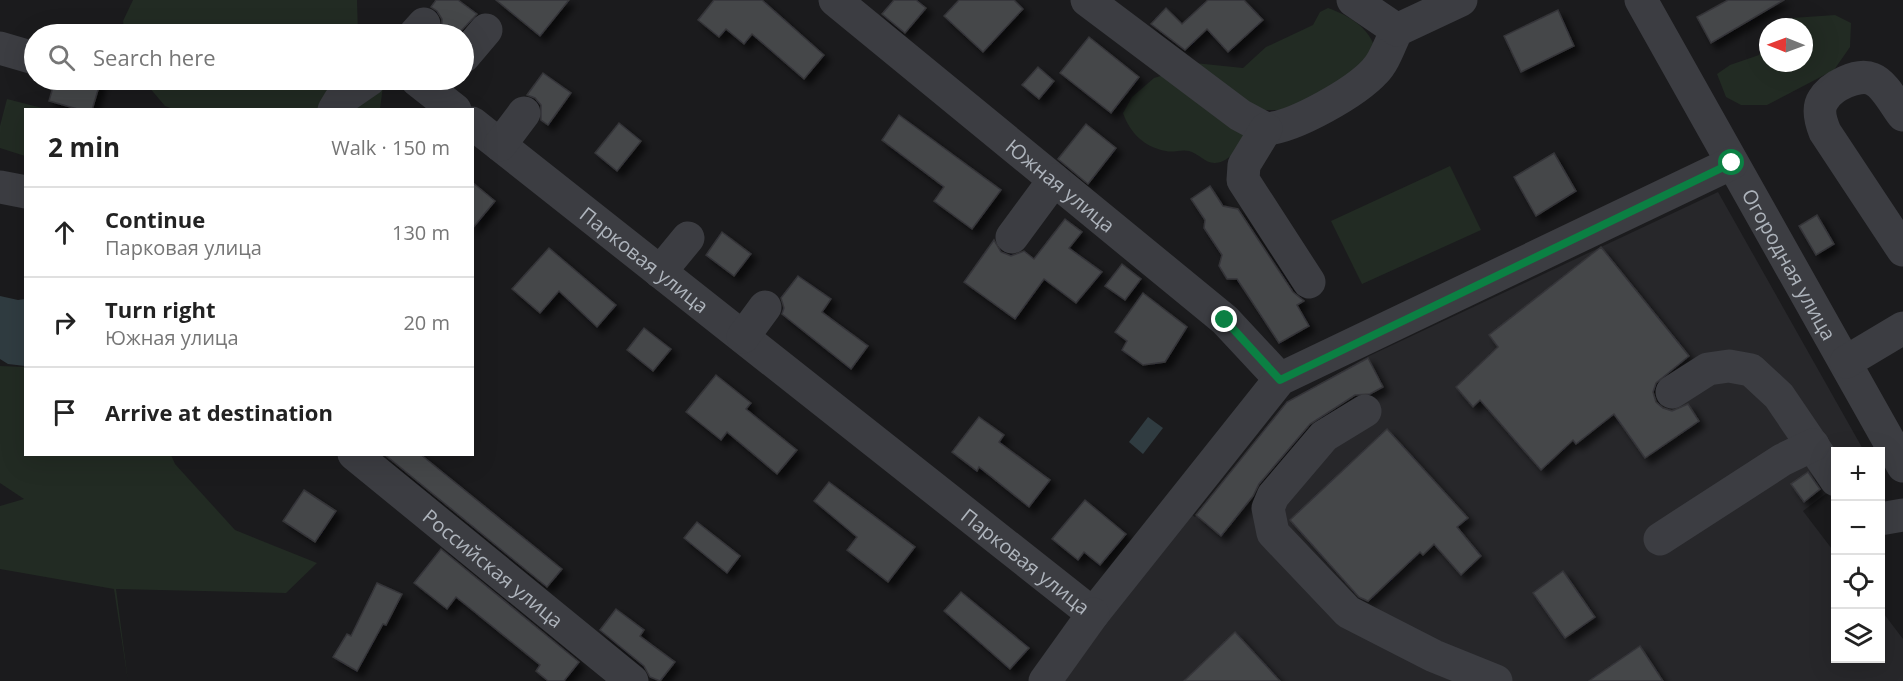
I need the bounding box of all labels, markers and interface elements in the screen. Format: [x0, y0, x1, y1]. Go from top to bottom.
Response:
north arrow [1759, 18, 1813, 72]
search box [24, 24, 474, 90]
icon: search [45, 41, 78, 74]
text: Search here [93, 42, 216, 72]
text: 2 min [48, 129, 120, 165]
street label: Южная улица [1001, 132, 1121, 238]
text: Walk · 150 m [331, 134, 450, 161]
route start [1718, 149, 1744, 175]
street label: Огородная улица [1736, 183, 1843, 345]
street label: Парковая улица [575, 200, 715, 319]
text: Continue [105, 204, 205, 234]
icon: ahead [48, 216, 81, 249]
text: 130 m [392, 219, 450, 246]
text: Парковая улица [105, 234, 262, 261]
text: Turn right [105, 294, 216, 324]
icon: right [48, 306, 81, 339]
route end [1211, 306, 1237, 332]
text: 20 m [403, 309, 450, 336]
text: Южная улица [105, 324, 239, 351]
icon: arrive [48, 396, 81, 429]
text: Arrive at destination [105, 397, 333, 427]
map controls [1831, 447, 1885, 663]
button: + [1831, 447, 1885, 501]
button: − [1831, 501, 1885, 555]
street label: Российская улица [418, 502, 569, 633]
street label: Парковая улица [956, 502, 1096, 620]
button: locate [1831, 555, 1885, 609]
button: layers [1831, 609, 1885, 663]

